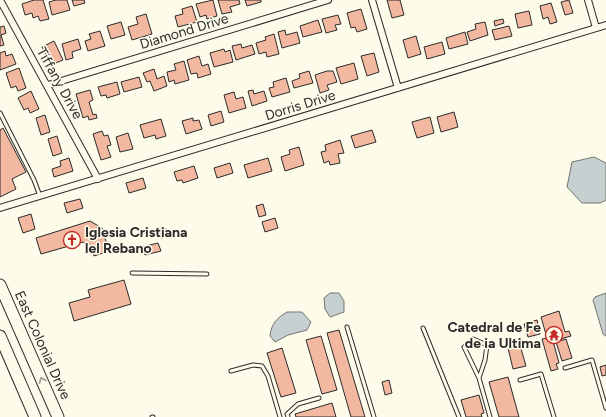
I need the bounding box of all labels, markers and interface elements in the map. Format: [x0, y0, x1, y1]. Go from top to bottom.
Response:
street label: Diamond Drive [138, 10, 231, 53]
street label: Tiffany Drive [33, 44, 86, 122]
street label: Dorris Drive [263, 87, 338, 124]
place label: Iglesia Cristiana lel Rebano [85, 224, 187, 257]
church icon: Iglesia Cristiana lel Rebano [62, 230, 82, 250]
street label: East Colonial Drive [11, 288, 74, 403]
place label: Catedral de Fe de ia Ultima [447, 319, 541, 352]
temple icon: Catedral de Fe de ia Ultima [544, 325, 564, 345]
one-way arrow [39, 377, 47, 384]

